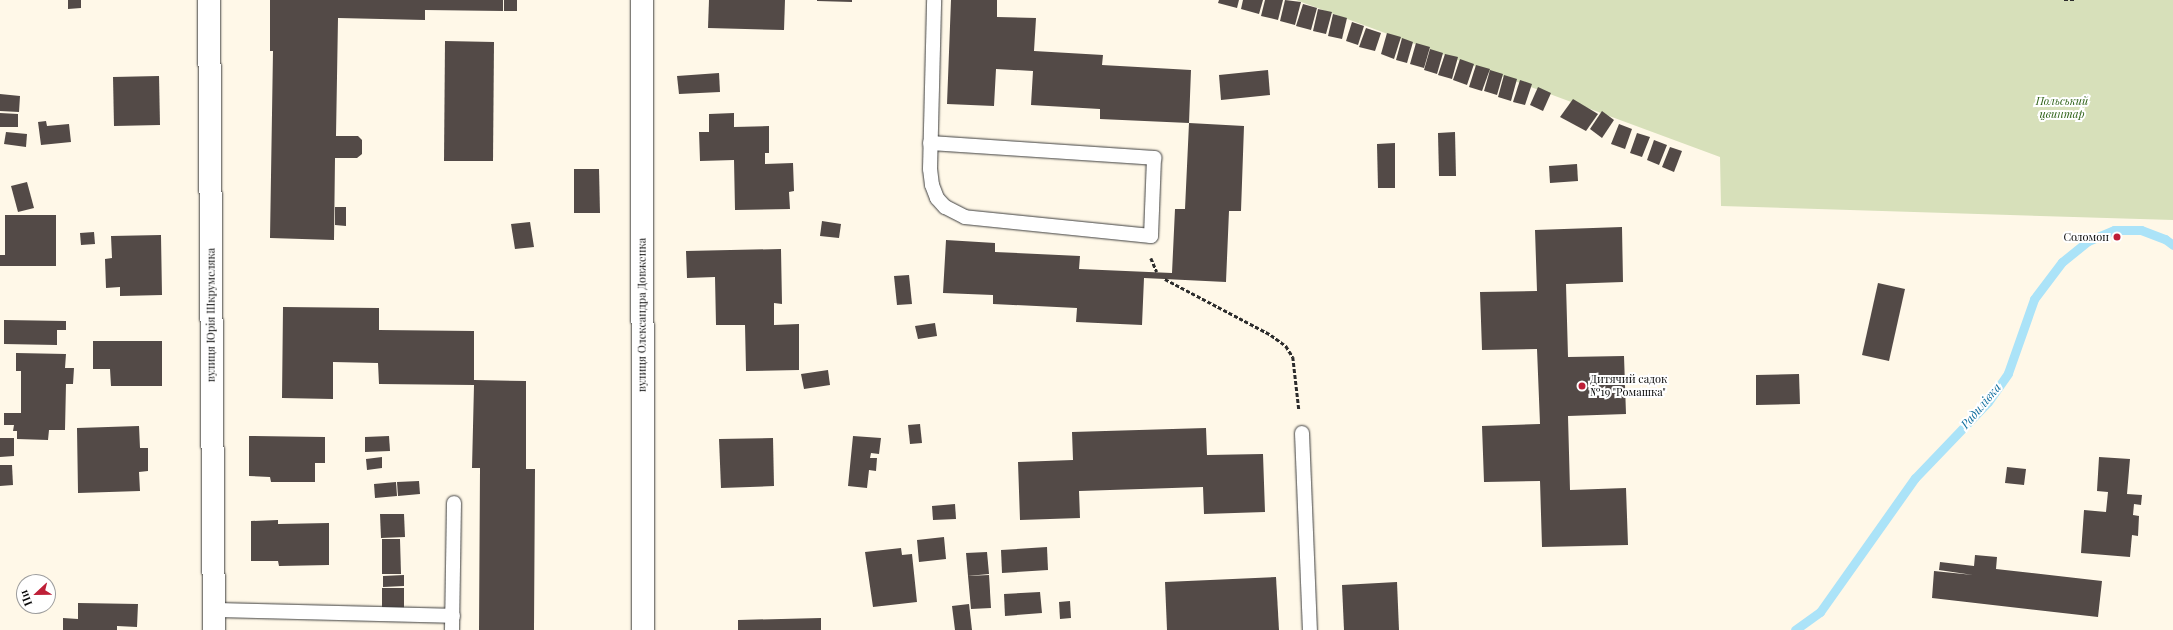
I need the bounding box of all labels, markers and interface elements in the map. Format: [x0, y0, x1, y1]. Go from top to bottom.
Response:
park label: Польський цвинтар [2036, 95, 2088, 121]
place label: Соломон [2063, 230, 2109, 244]
marker: Соломон [2112, 232, 2122, 242]
street label: вулиця Олександра Довженка [635, 238, 649, 392]
street label: вулиця Юрія Шкрумеляка [204, 248, 218, 382]
place label: Дитячий садок №19 "Ромашка" [1590, 373, 1667, 399]
water label: Радилівка [1958, 380, 2004, 432]
marker: Дитячий садок №19 "Ромашка" [1577, 381, 1587, 391]
north arrow [16, 574, 56, 614]
text: Пн [15, 588, 35, 608]

